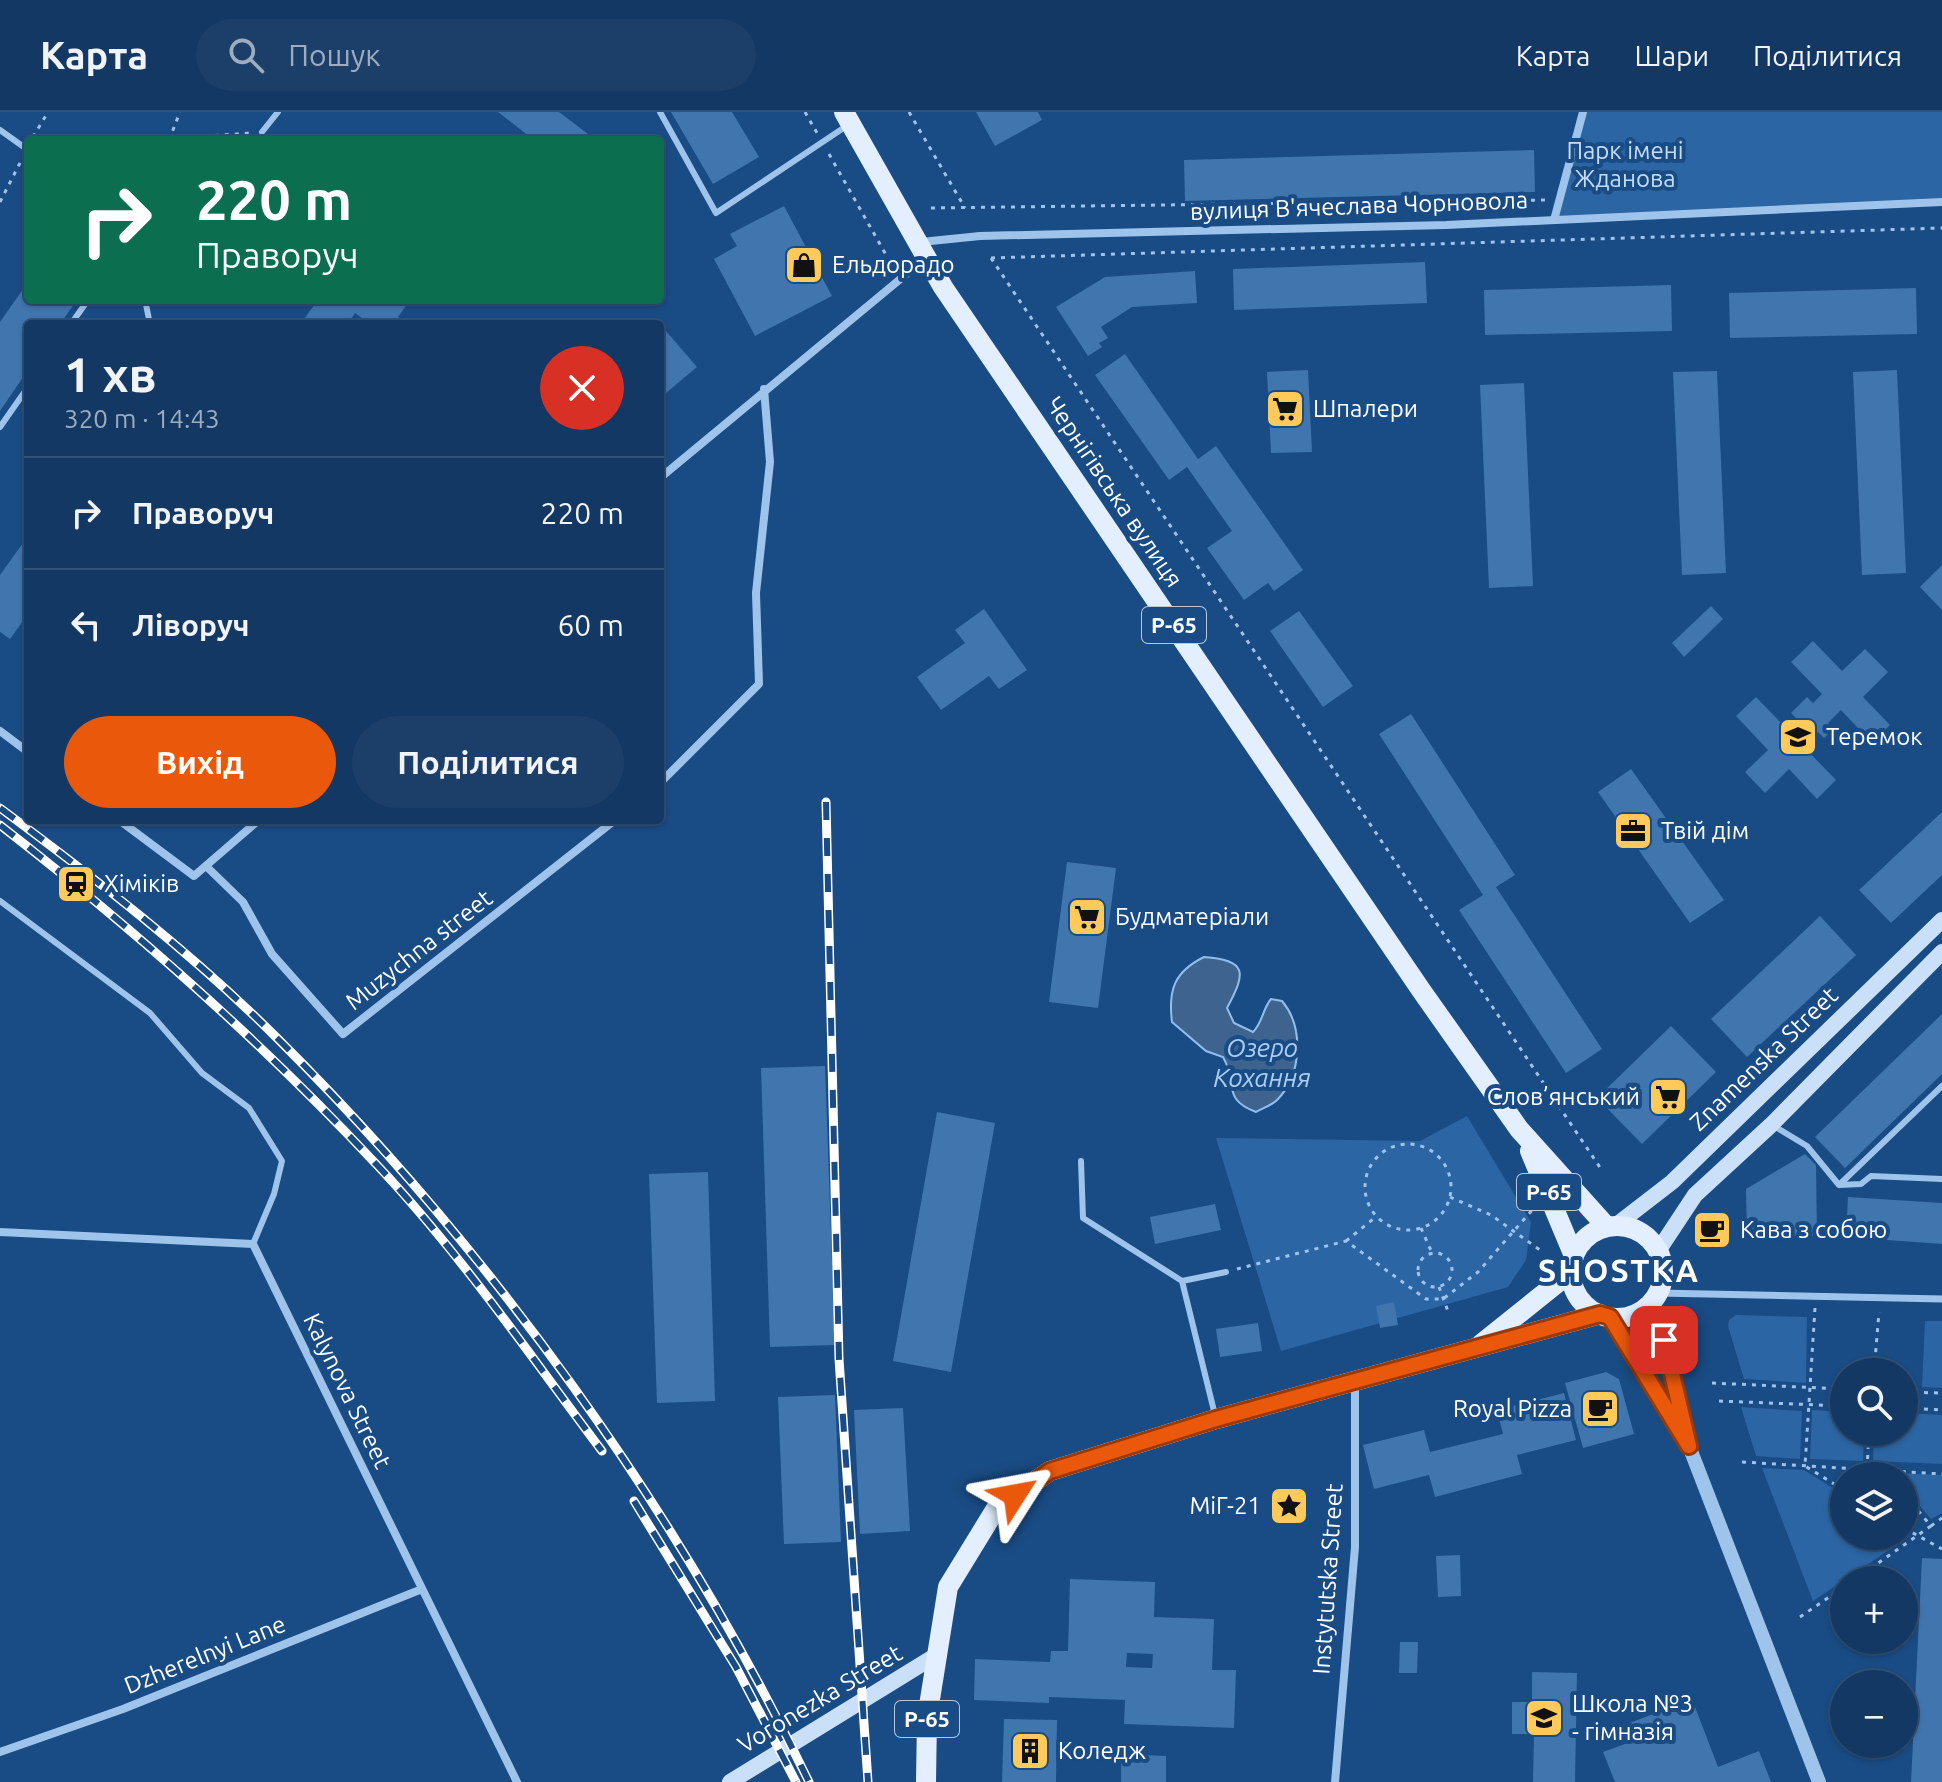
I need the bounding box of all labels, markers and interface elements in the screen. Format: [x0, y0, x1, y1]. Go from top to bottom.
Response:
search box [196, 19, 756, 91]
icon: search [224, 33, 268, 77]
text: Карта [40, 34, 148, 76]
text: Пошук [288, 38, 381, 72]
text: Карта [1516, 40, 1590, 71]
text: Шари [1634, 40, 1709, 71]
text: Поділитися [1753, 40, 1902, 71]
park label: Парк імені Жданова [1566, 137, 1684, 192]
icon: right [64, 168, 168, 272]
text: 220 m [196, 168, 352, 231]
street label: вулиця В'ячеслава Чорновола [1190, 186, 1528, 225]
text: Праворуч [196, 234, 359, 275]
shop icon: Ельдорадо [783, 244, 825, 286]
place label: Ельдорадо [832, 251, 955, 278]
button: close [540, 346, 624, 430]
text: 1 хв [64, 347, 157, 401]
supermarket icon: Шпалери [1264, 388, 1306, 430]
street label: Чернігівська вулиця [1041, 391, 1188, 592]
place label: Шпалери [1313, 395, 1418, 422]
text: 320 m · 14:43 [64, 404, 220, 433]
icon: right [64, 491, 108, 535]
text: Праворуч [132, 496, 274, 530]
text: 220 m [540, 496, 624, 530]
icon: left [64, 603, 108, 647]
road number: Р-65 [1142, 607, 1206, 643]
text: Ліворуч [132, 608, 250, 642]
text: 60 m [557, 608, 624, 642]
button: Вихід [64, 716, 336, 808]
button: Поділитися [352, 716, 624, 808]
school or university icon: Теремок [1777, 716, 1819, 758]
place label: Теремок [1826, 723, 1923, 750]
office icon: Твій дім [1612, 810, 1654, 852]
place label: Твій дім [1661, 817, 1749, 844]
station icon: Хіміків [55, 863, 97, 905]
place label: Хіміків [104, 870, 179, 897]
street label: Muzychna street [340, 884, 498, 1015]
supermarket icon: Будматеріали [1066, 896, 1108, 938]
place label: Будматеріали [1115, 903, 1269, 930]
street label: Znamenska Street [1684, 981, 1843, 1136]
water label: Озеро Кохання [1213, 1033, 1311, 1092]
supermarket icon: Слов’янський [1647, 1076, 1689, 1118]
place label: Слов’янський [1487, 1083, 1640, 1110]
road number: Р-65 [1517, 1174, 1581, 1210]
cafe icon: Кава з собою [1691, 1209, 1733, 1251]
place label: Кава з собою [1740, 1216, 1887, 1243]
district label: SHOSTKA [1538, 1252, 1700, 1288]
pin [1630, 1306, 1698, 1374]
street label: Kalynova Street [298, 1309, 397, 1473]
icon: arrive [1642, 1318, 1686, 1362]
map controls [1830, 1358, 1918, 1758]
button: search [1830, 1358, 1918, 1446]
cafe icon: Royal Pizza [1579, 1388, 1621, 1430]
place label: Royal Pizza [1453, 1395, 1572, 1422]
position arrow [973, 1453, 1057, 1537]
button: layers [1830, 1462, 1918, 1550]
street label: Instytutska Street [1307, 1482, 1348, 1675]
place icon: МіГ-21 [1268, 1485, 1310, 1527]
place label: МіГ-21 [1189, 1492, 1261, 1519]
button: + [1830, 1566, 1918, 1654]
street label: Dzherelnyi Lane [120, 1610, 289, 1699]
street label: Voronezka Street [733, 1639, 907, 1758]
button: − [1830, 1670, 1918, 1758]
place label: Школа №3 - гімназія [1572, 1690, 1693, 1745]
school or university icon: Школа №3 - гімназія [1523, 1697, 1565, 1739]
road number: Р-65 [895, 1701, 959, 1737]
building icon: Коледж [1009, 1730, 1051, 1772]
place label: Коледж [1058, 1737, 1146, 1764]

